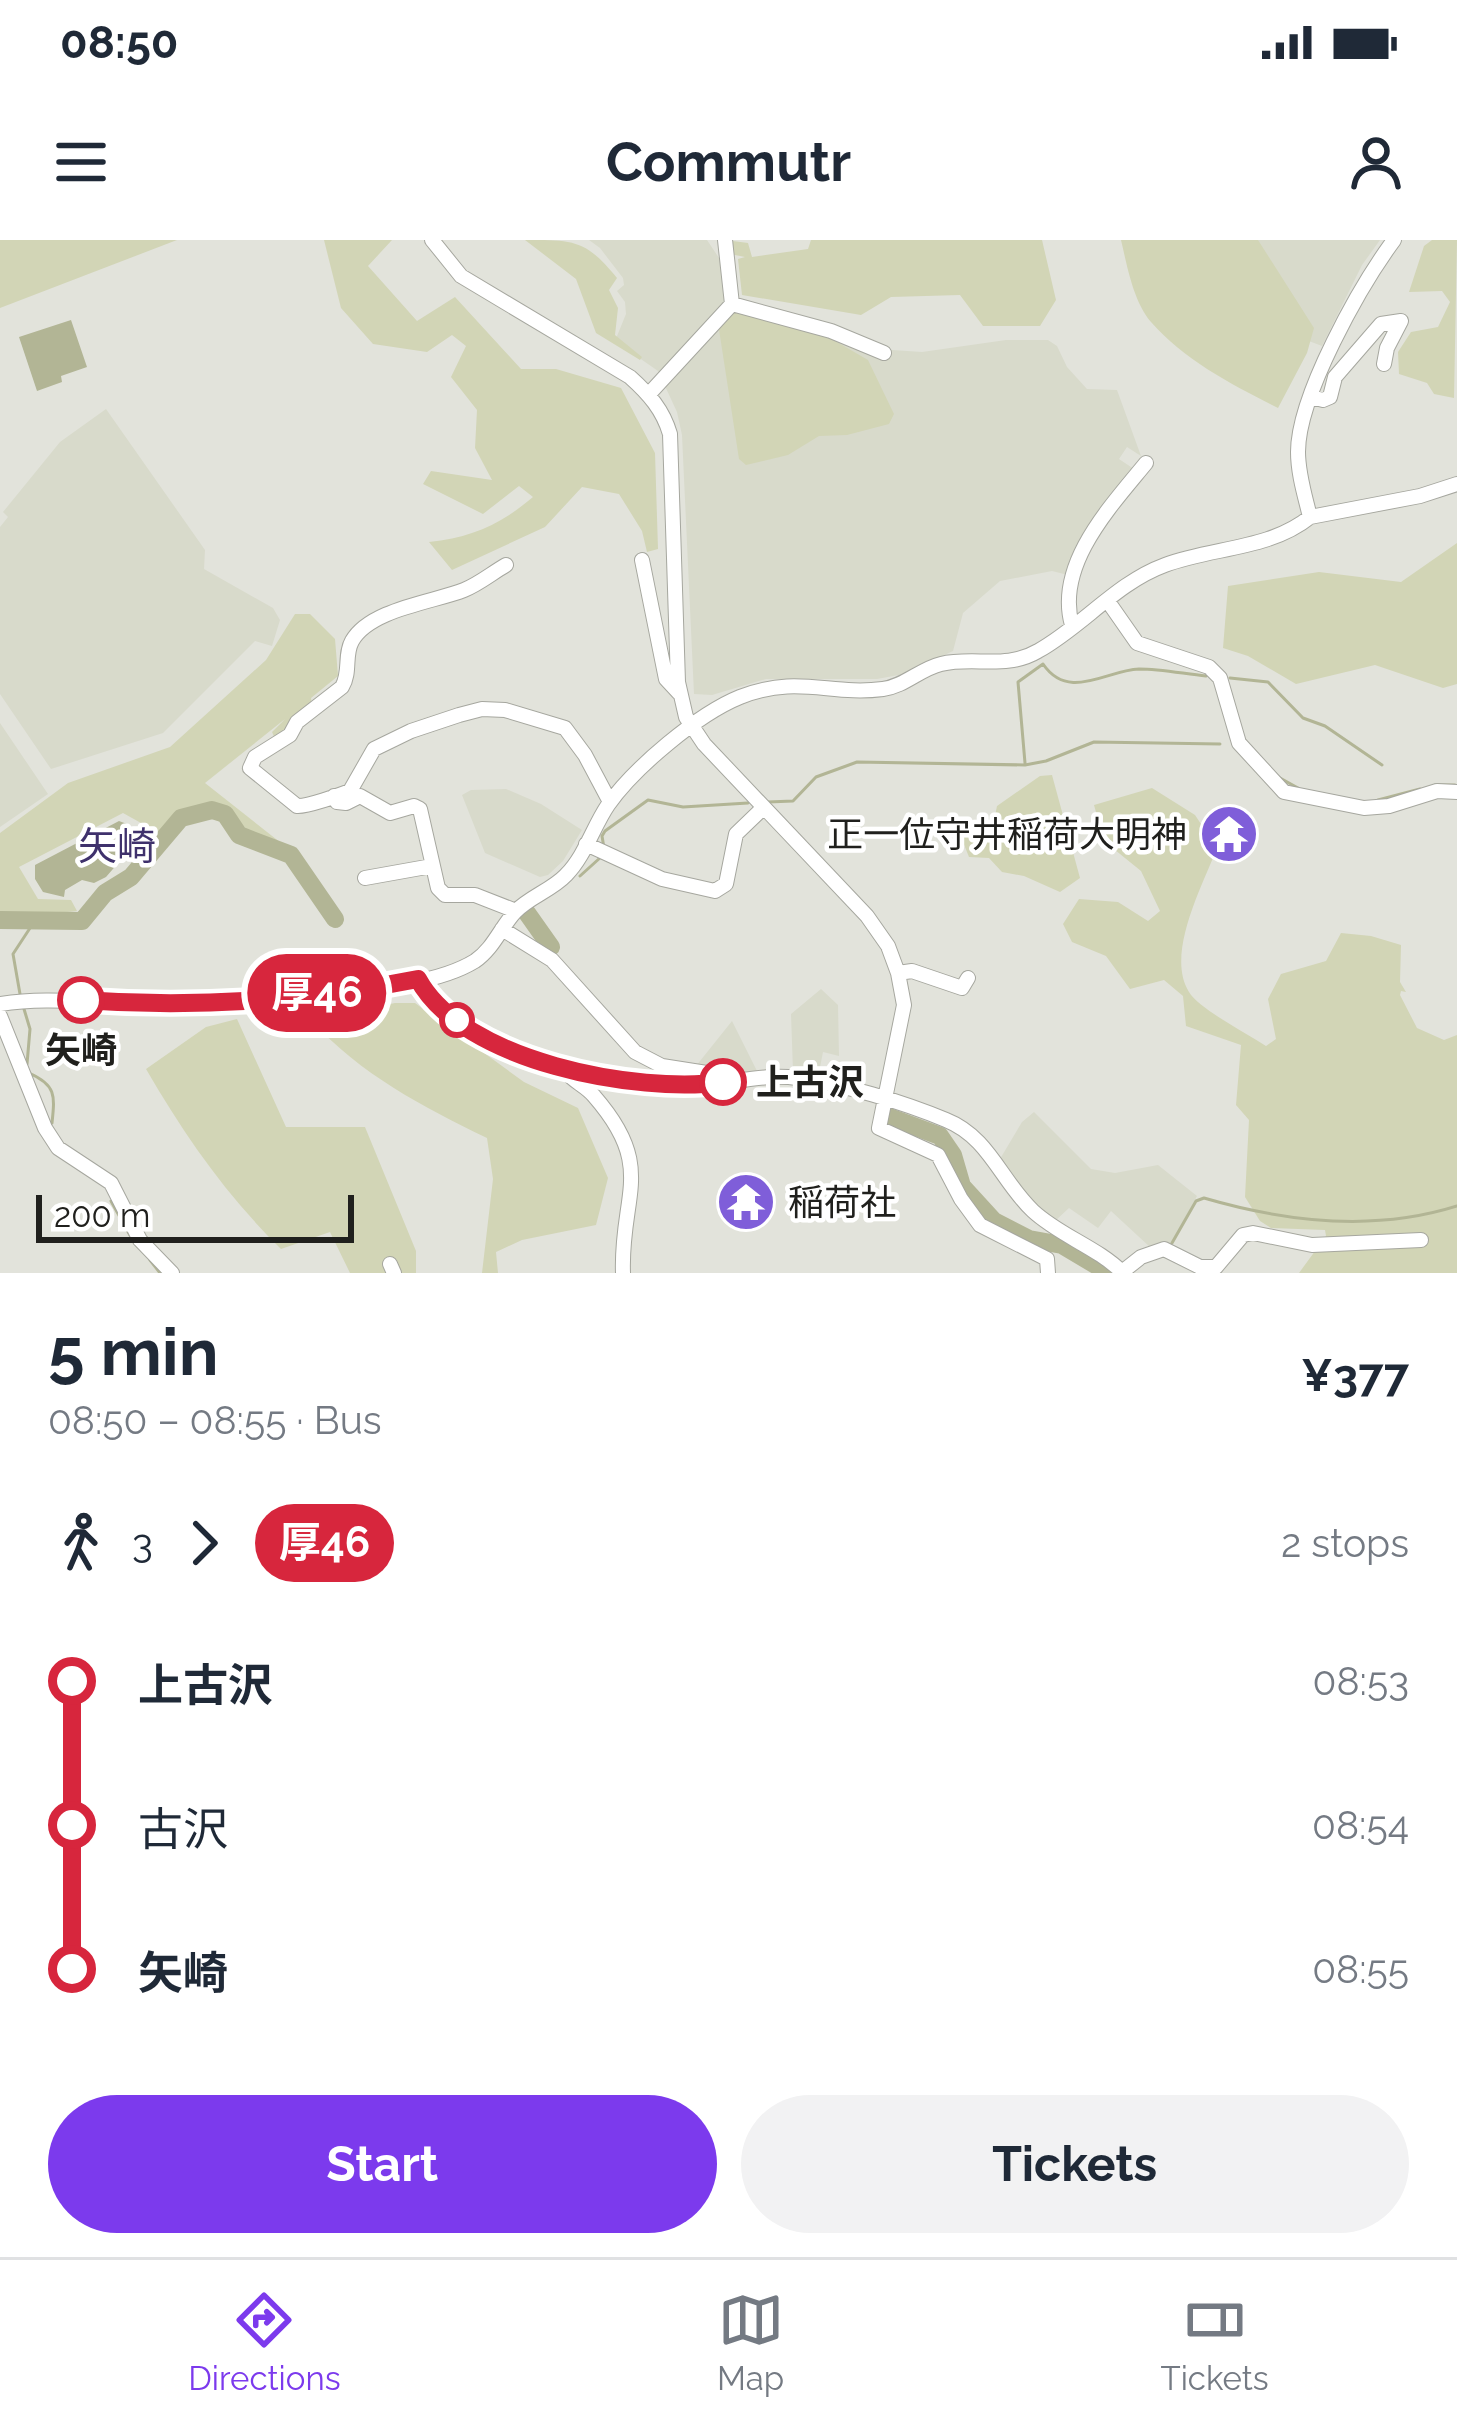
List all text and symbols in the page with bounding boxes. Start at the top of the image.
text: 08:50 [60,16,179,69]
icon: menu [48,129,114,195]
icon: person [1343,129,1409,195]
text: Commutr [606,130,851,194]
temple icon: 正一位守井稲荷大明神 [1198,803,1260,865]
place label: 正一位守井稲荷大明神 [827,813,1187,855]
district label: 矢崎 [78,823,156,869]
line badge: 厚46 [248,954,386,1032]
text: 厚46 [271,968,363,1017]
marker: 矢崎 [59,978,103,1022]
unlabelled marker [441,1004,473,1036]
place label: 矢崎 [45,1029,117,1071]
marker: 上古沢 [701,1060,745,1104]
place label: 上古沢 [756,1061,864,1103]
temple icon: 稲荷社 [715,1171,777,1233]
place label: 稲荷社 [788,1181,896,1223]
scale bar [36,1189,354,1242]
text: 200 m [54,1196,150,1235]
text: 5 min [48,1313,219,1390]
text: ¥377 [1301,1349,1409,1402]
text: 08:50 – 08:55 · Bus [48,1397,382,1443]
icon: walk [48,1510,114,1576]
icon: forward [171,1510,237,1576]
text: 厚46 [279,1518,370,1567]
text: 3 [132,1520,153,1566]
text: 2 stops [1281,1520,1409,1566]
text: 08:53 [1313,1658,1409,1704]
text: 上古沢 [138,1659,273,1712]
text: 08:54 [1312,1802,1409,1848]
text: 古沢 [138,1803,228,1856]
text: 08:55 [1312,1946,1409,1992]
text: 矢崎 [138,1947,228,2000]
button: Start [48,2095,717,2233]
button: Tickets [741,2095,1409,2233]
tab: Directions [188,2287,341,2398]
tab: Map [717,2287,784,2398]
tab: Tickets [1161,2287,1269,2398]

